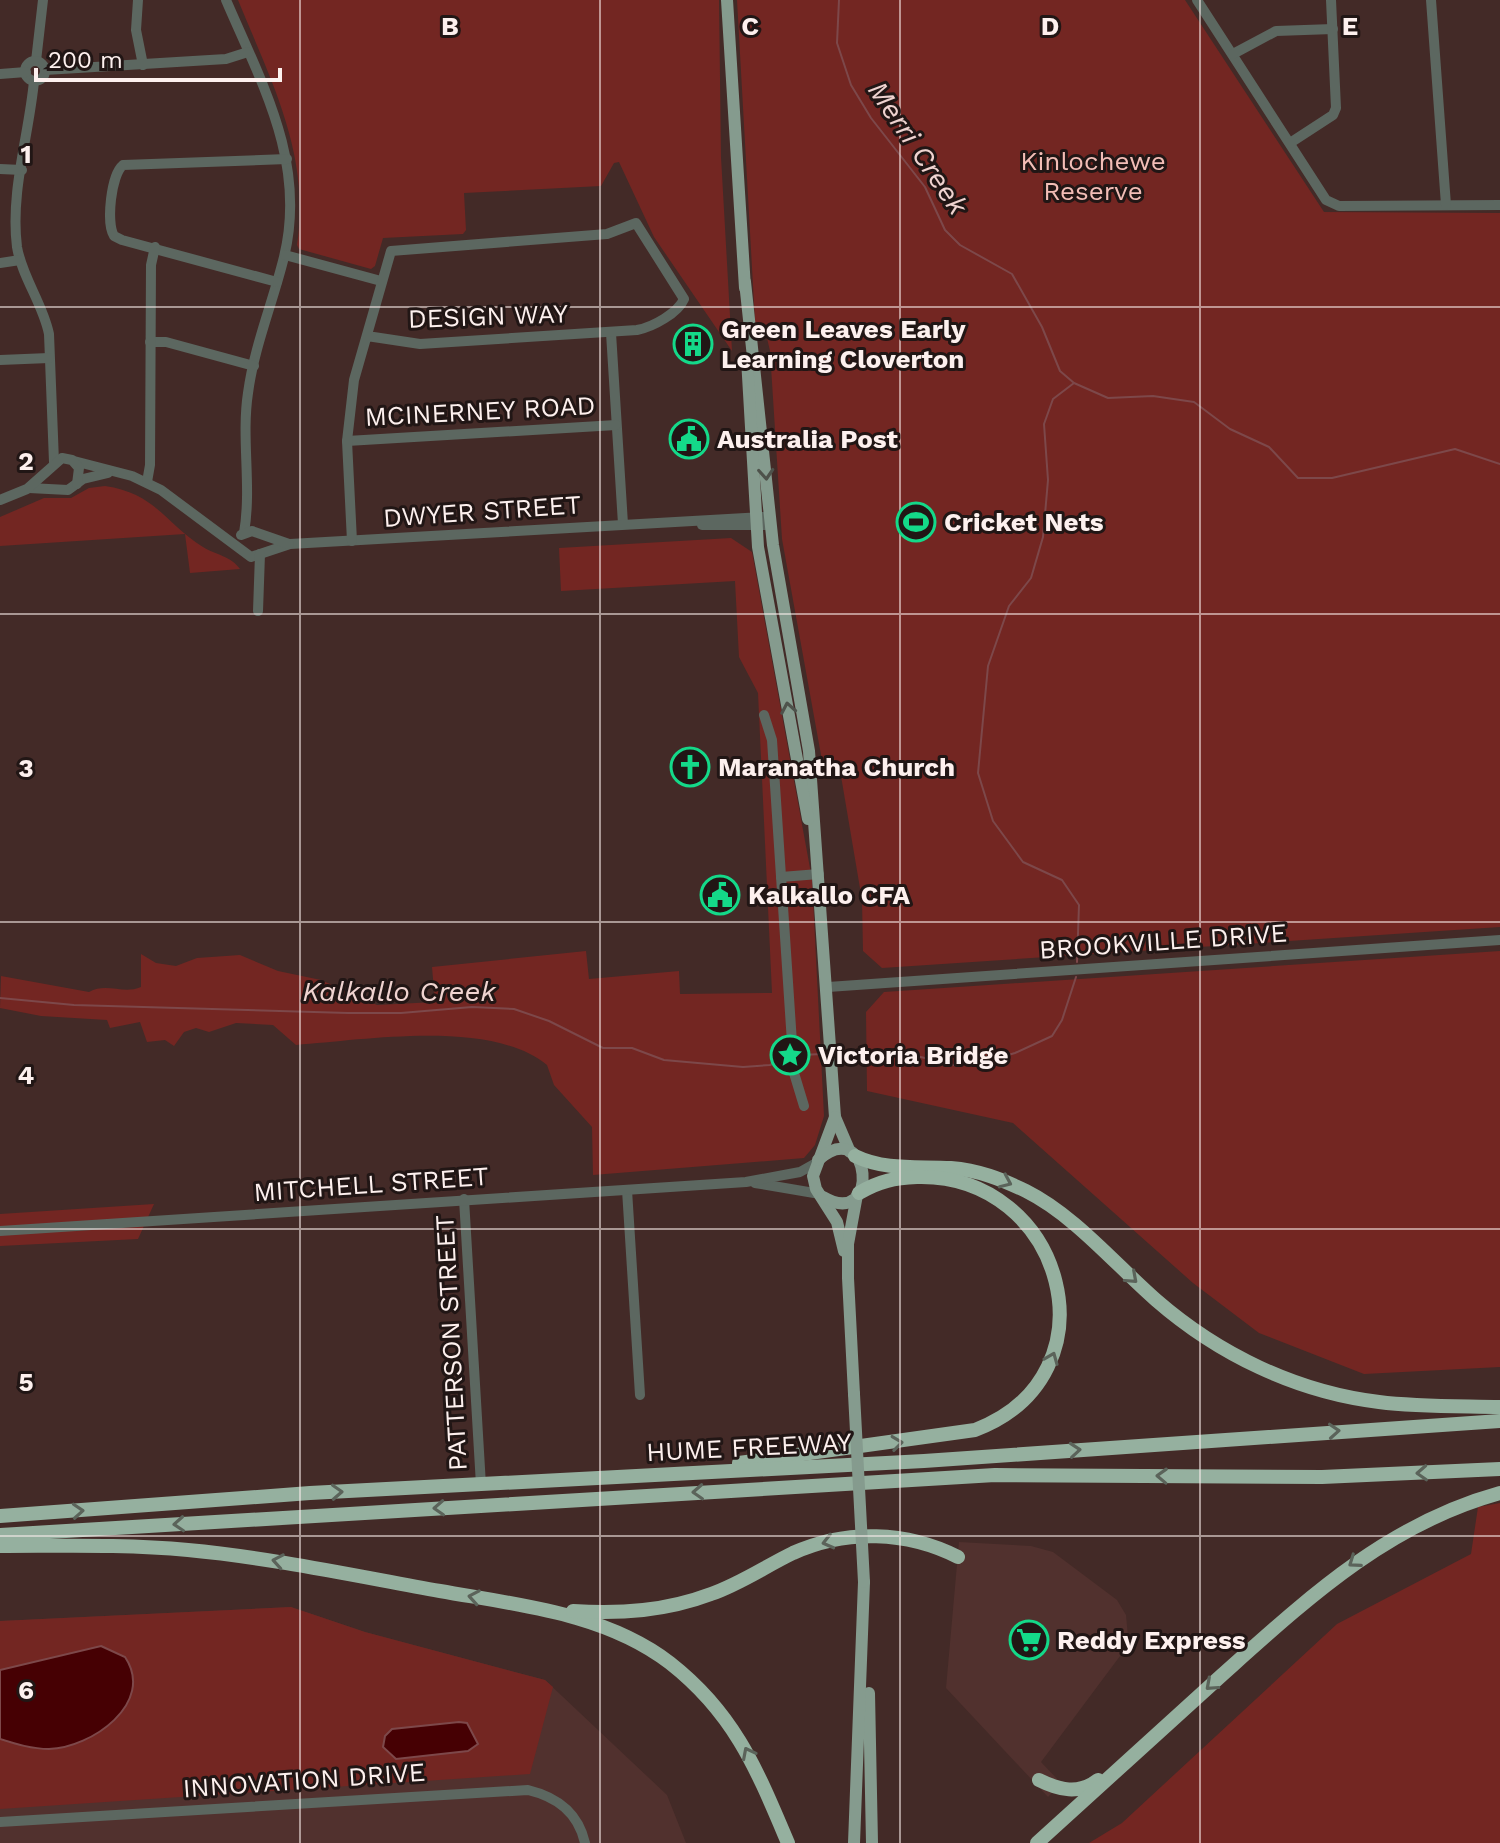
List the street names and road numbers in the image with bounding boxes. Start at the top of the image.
street label: DESIGN WAY [407,298,569,334]
street label: MCINERNEY ROAD [364,390,596,432]
street label: DWYER STREET [382,489,582,533]
street label: BROOKVILLE DRIVE [1038,917,1288,965]
street label: MITCHELL STREET [252,1161,490,1207]
street label: PATTERSON STREET [429,1214,473,1472]
street label: HUME FREEWAY [645,1427,853,1467]
street label: INNOVATION DRIVE [182,1757,426,1803]

